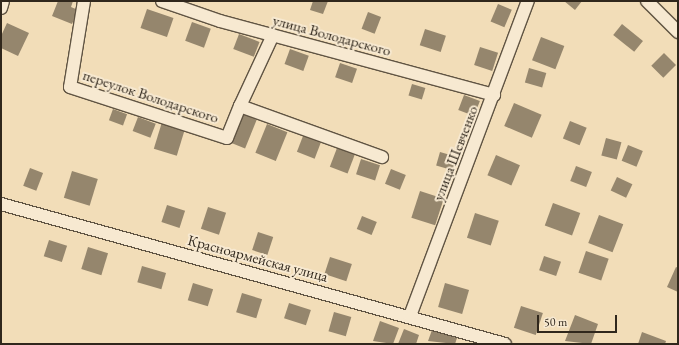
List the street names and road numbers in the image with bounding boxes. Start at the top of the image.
street label: улица Володарского [271,11,393,59]
street label: переулок Володарского [81,66,221,126]
street label: улица Шевченко [429,103,481,203]
street label: Красноармейская улица [186,231,330,285]

